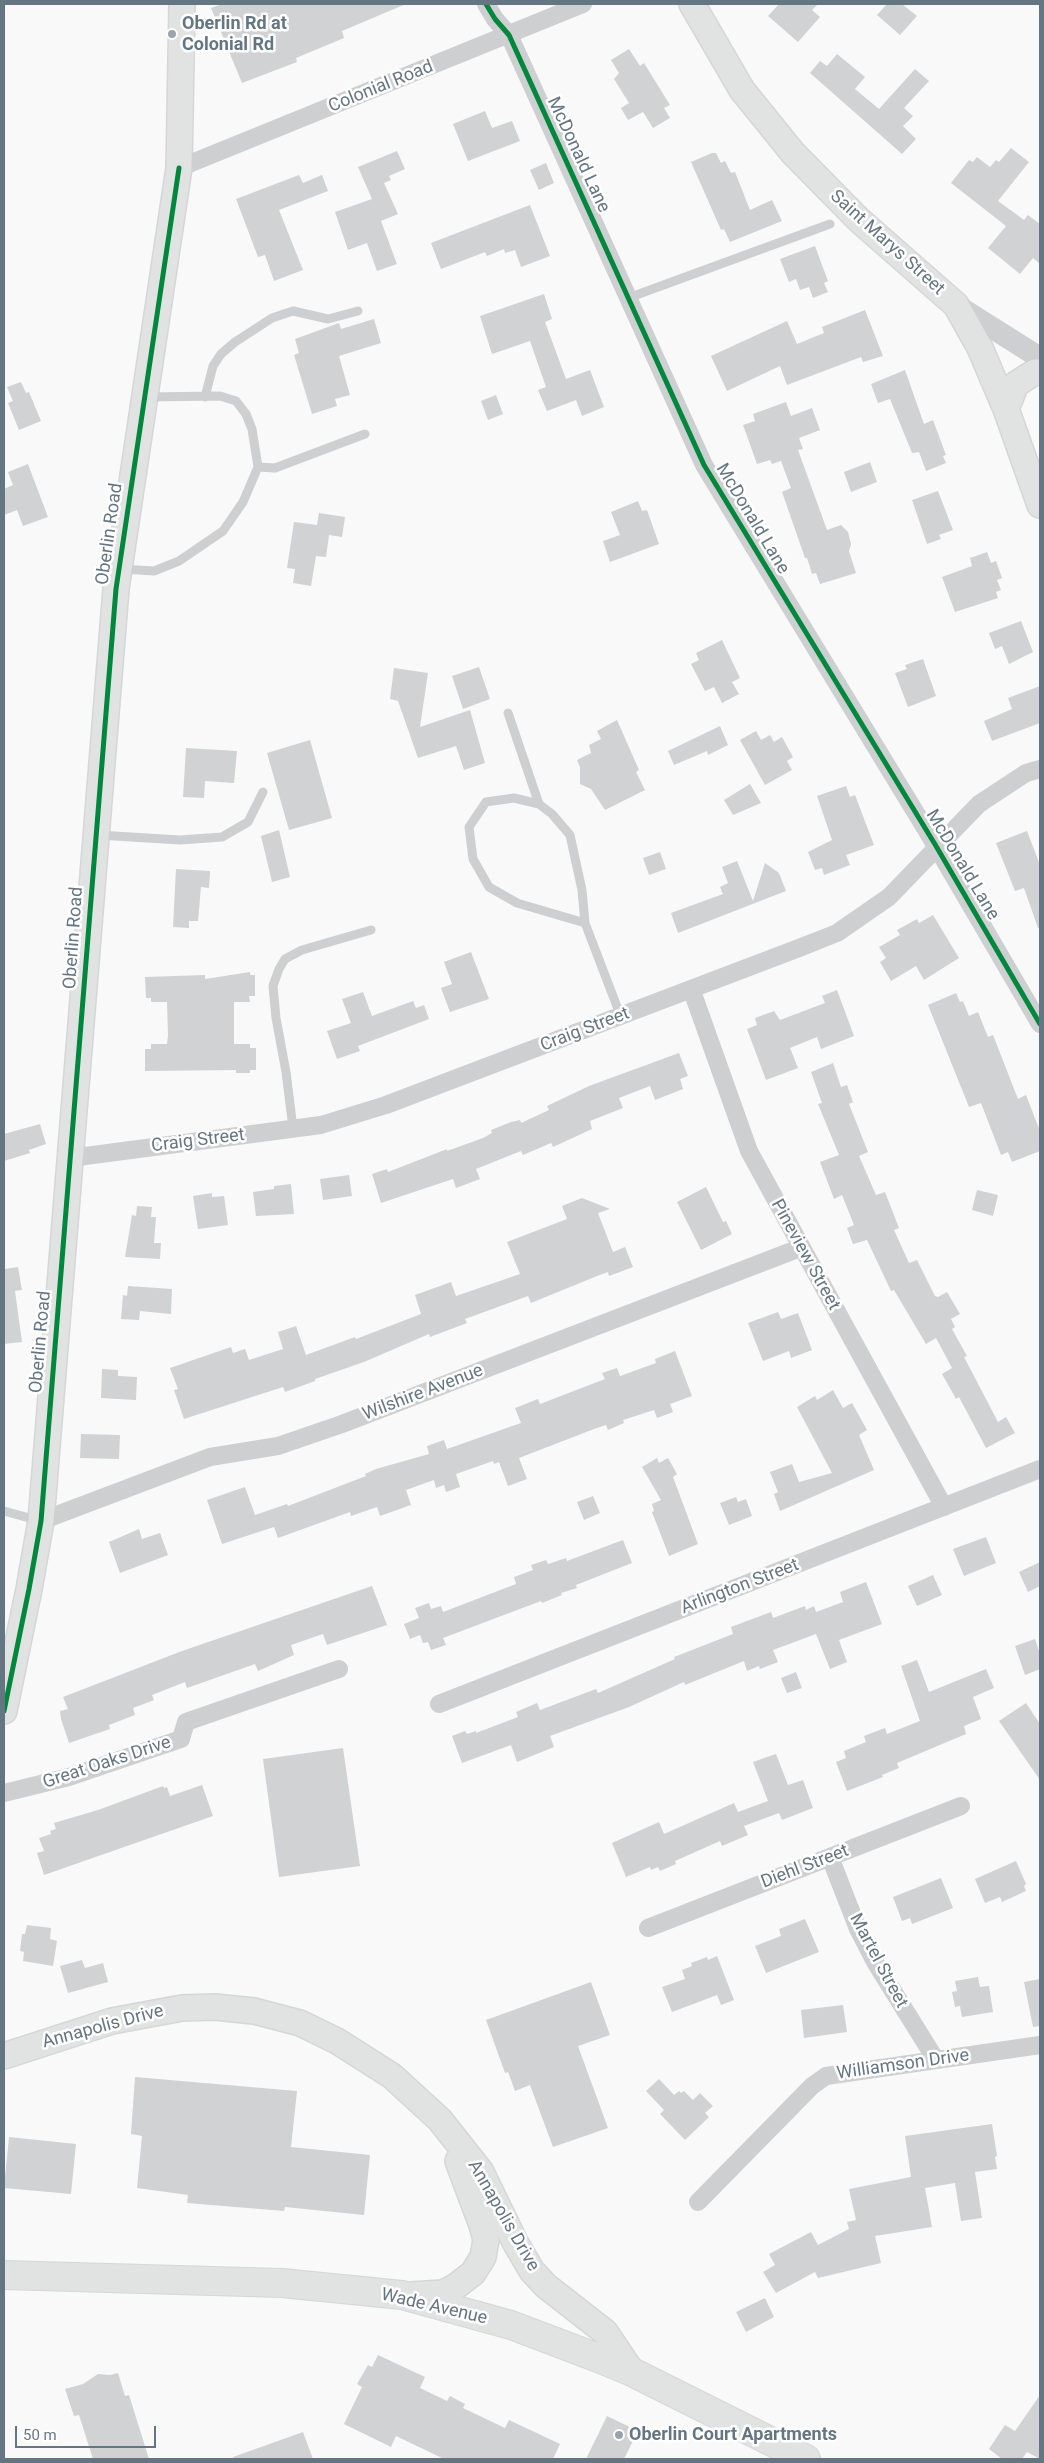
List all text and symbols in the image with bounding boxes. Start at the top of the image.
place label: Oberlin Rd at Colonial Rd [182,13,287,56]
marker: Oberlin Rd at Colonial Rd [166,28,178,40]
street label: Colonial Road [326,56,436,118]
street label: McDonald Lane [542,94,614,216]
street label: Saint Marys Street [825,186,949,300]
street label: McDonald Lane [711,460,793,578]
street label: Oberlin Road [92,482,128,586]
street label: McDonald Lane [921,806,1003,924]
street label: Oberlin Road [60,886,88,990]
street label: Craig Street [537,1003,633,1057]
street label: Craig Street [150,1125,246,1157]
street label: Pineview Street [766,1196,844,1314]
street label: Oberlin Road [26,1290,56,1394]
street label: Wilshire Avenue [360,1360,486,1426]
street label: Arlington Street [678,1555,802,1619]
street label: Great Oaks Drive [40,1732,174,1794]
street label: Diehl Street [758,1840,852,1894]
street label: Martel Street [844,1910,912,2012]
street label: Annapolis Drive [40,2000,166,2054]
street label: Williamson Drive [835,2045,971,2085]
street label: Annapolis Drive [462,2157,544,2275]
street label: Wade Avenue [379,2284,489,2330]
scale bar [18,2416,159,2448]
place label: Oberlin Court Apartments [629,2424,837,2446]
text: 50 m [23,2426,57,2444]
marker: Oberlin Court Apartments [613,2429,625,2441]

